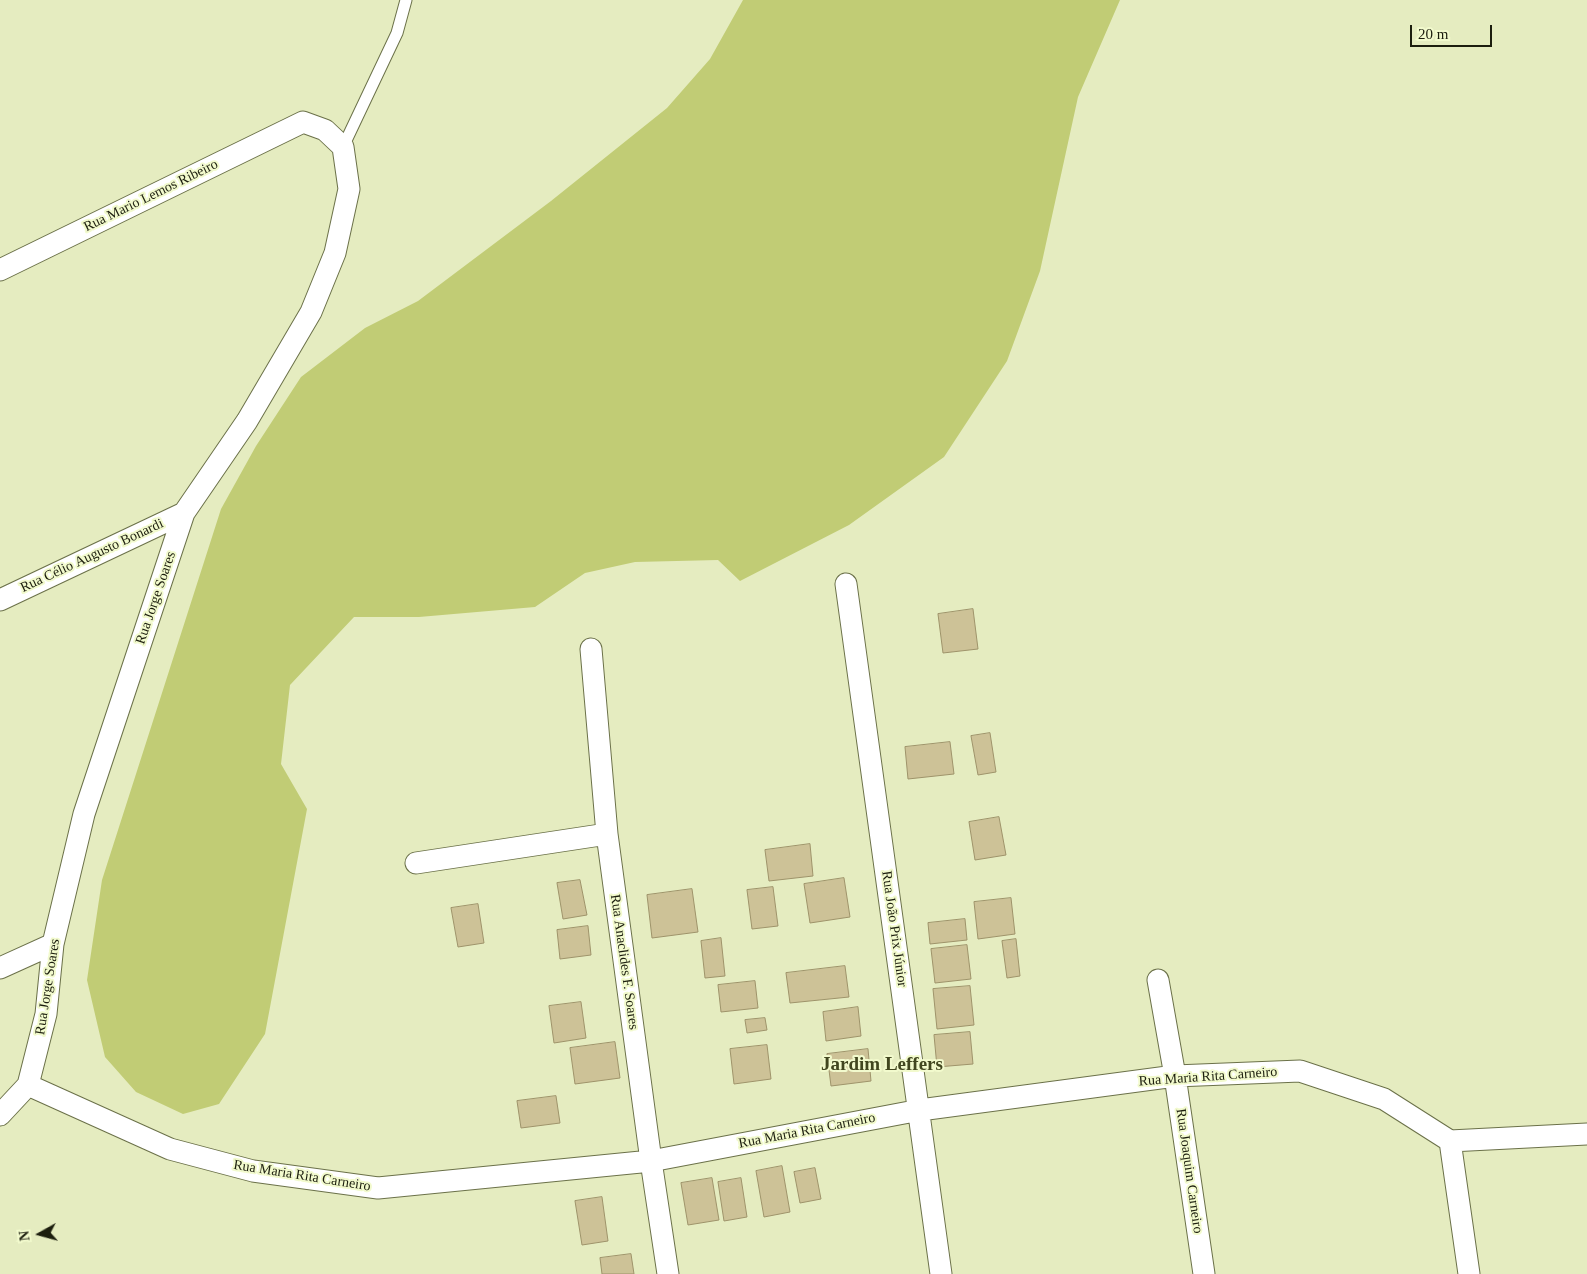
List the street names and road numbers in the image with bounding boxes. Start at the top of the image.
street label: Rua Mario Lemos Ribeiro [81,156,221,236]
street label: Rua Célio Augusto Bonardi [18,515,166,597]
street label: Rua Jorge Soares [132,549,180,647]
street label: Rua João Prix Júnior [878,870,910,988]
street label: Rua Anaclides F. Soares [606,893,642,1031]
street label: Rua Jorge Soares [32,938,64,1036]
street label: Rua Maria Rita Carneiro [1138,1064,1278,1090]
street label: Rua Joaquim Carneiro [1172,1107,1206,1235]
street label: Rua Maria Rita Carneiro [737,1110,877,1152]
street label: Rua Maria Rita Carneiro [232,1157,372,1195]

